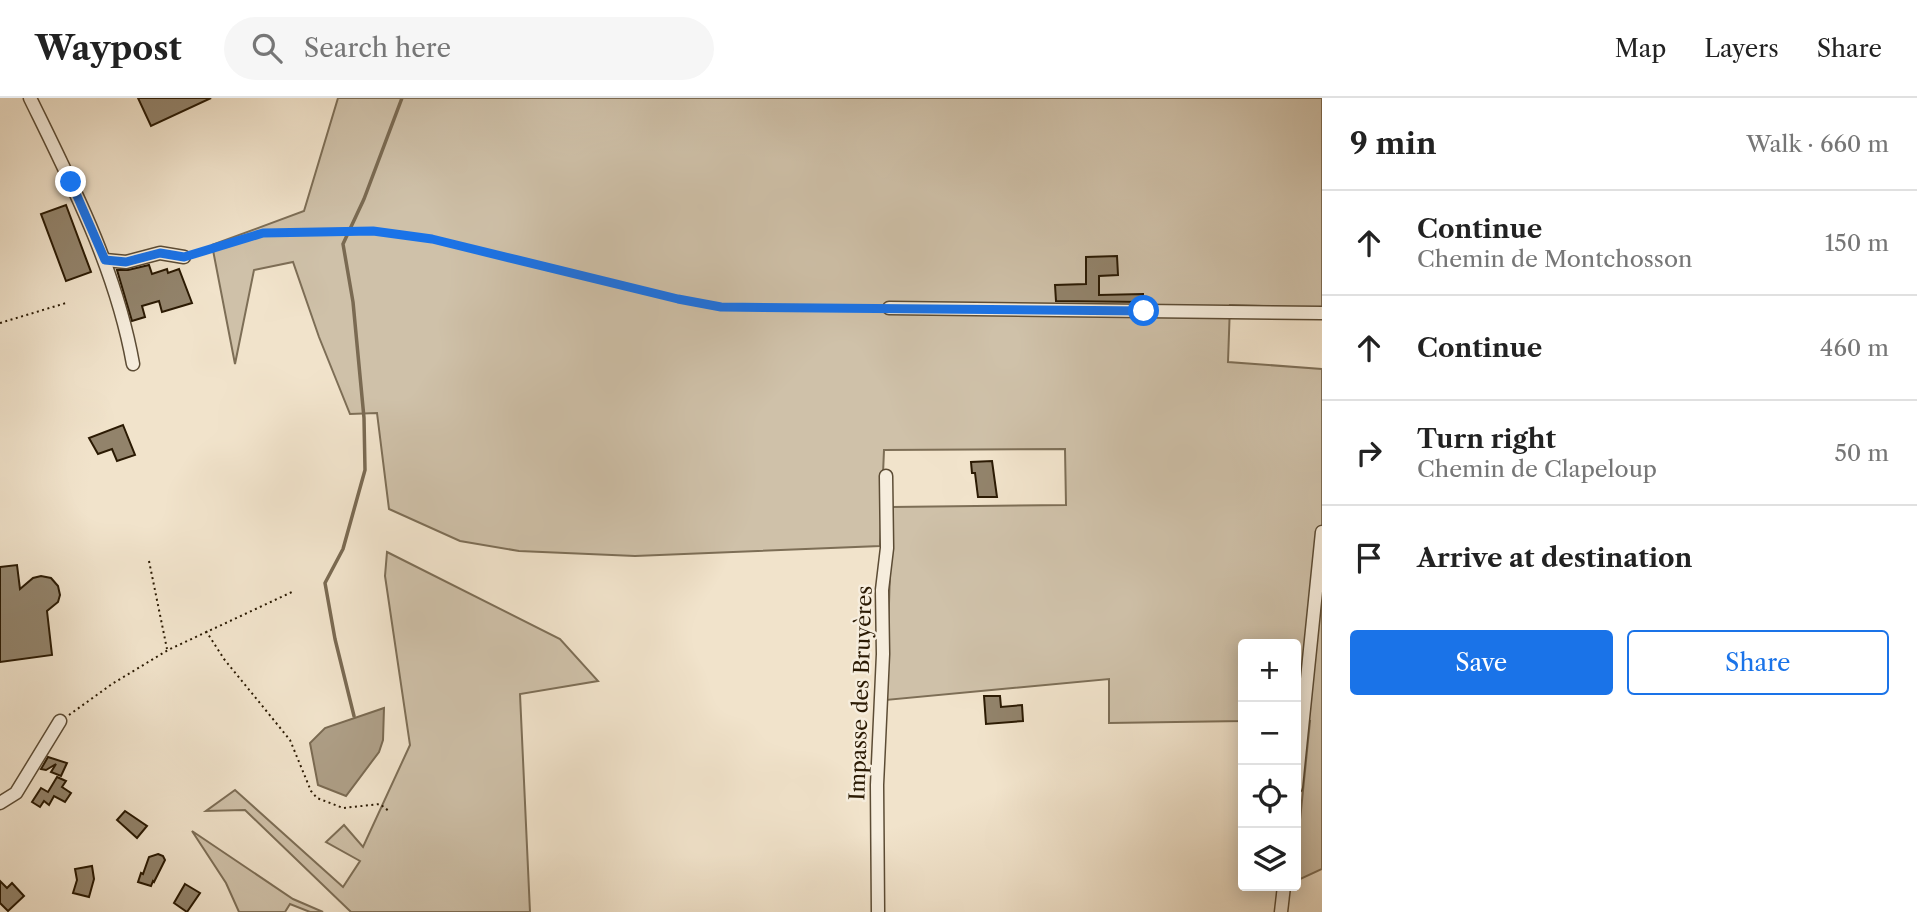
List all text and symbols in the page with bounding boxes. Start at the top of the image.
search box [224,17,714,80]
text: Waypost [35,28,182,69]
icon: search [248,29,286,67]
text: Search here [304,32,451,64]
text: Map [1615,34,1666,63]
text: Layers [1704,34,1779,63]
text: Share [1817,34,1882,63]
text: 9 min [1350,125,1437,162]
text: Walk · 660 m [1746,130,1889,158]
route end [55,166,86,197]
text: Continue [1417,213,1542,245]
icon: ahead [1350,224,1388,262]
text: 150 m [1825,229,1889,257]
text: Chemin de Montchosson [1417,245,1692,273]
route start [1128,295,1159,326]
icon: ahead [1350,329,1388,367]
text: Continue [1417,332,1542,364]
text: 460 m [1820,334,1889,362]
text: Turn right [1417,423,1556,455]
icon: right [1350,434,1388,472]
text: 50 m [1834,439,1889,467]
text: Chemin de Clapeloup [1417,455,1657,483]
icon: arrive [1350,539,1388,577]
text: Arrive at destination [1417,542,1692,574]
street label: Impasse des Bruyères [844,585,877,801]
button: Save [1350,630,1613,695]
button: Share [1627,630,1889,695]
map controls [1238,639,1301,891]
button: + [1238,639,1301,702]
button: − [1238,702,1301,765]
button: locate [1238,765,1301,828]
button: layers [1238,828,1301,891]

